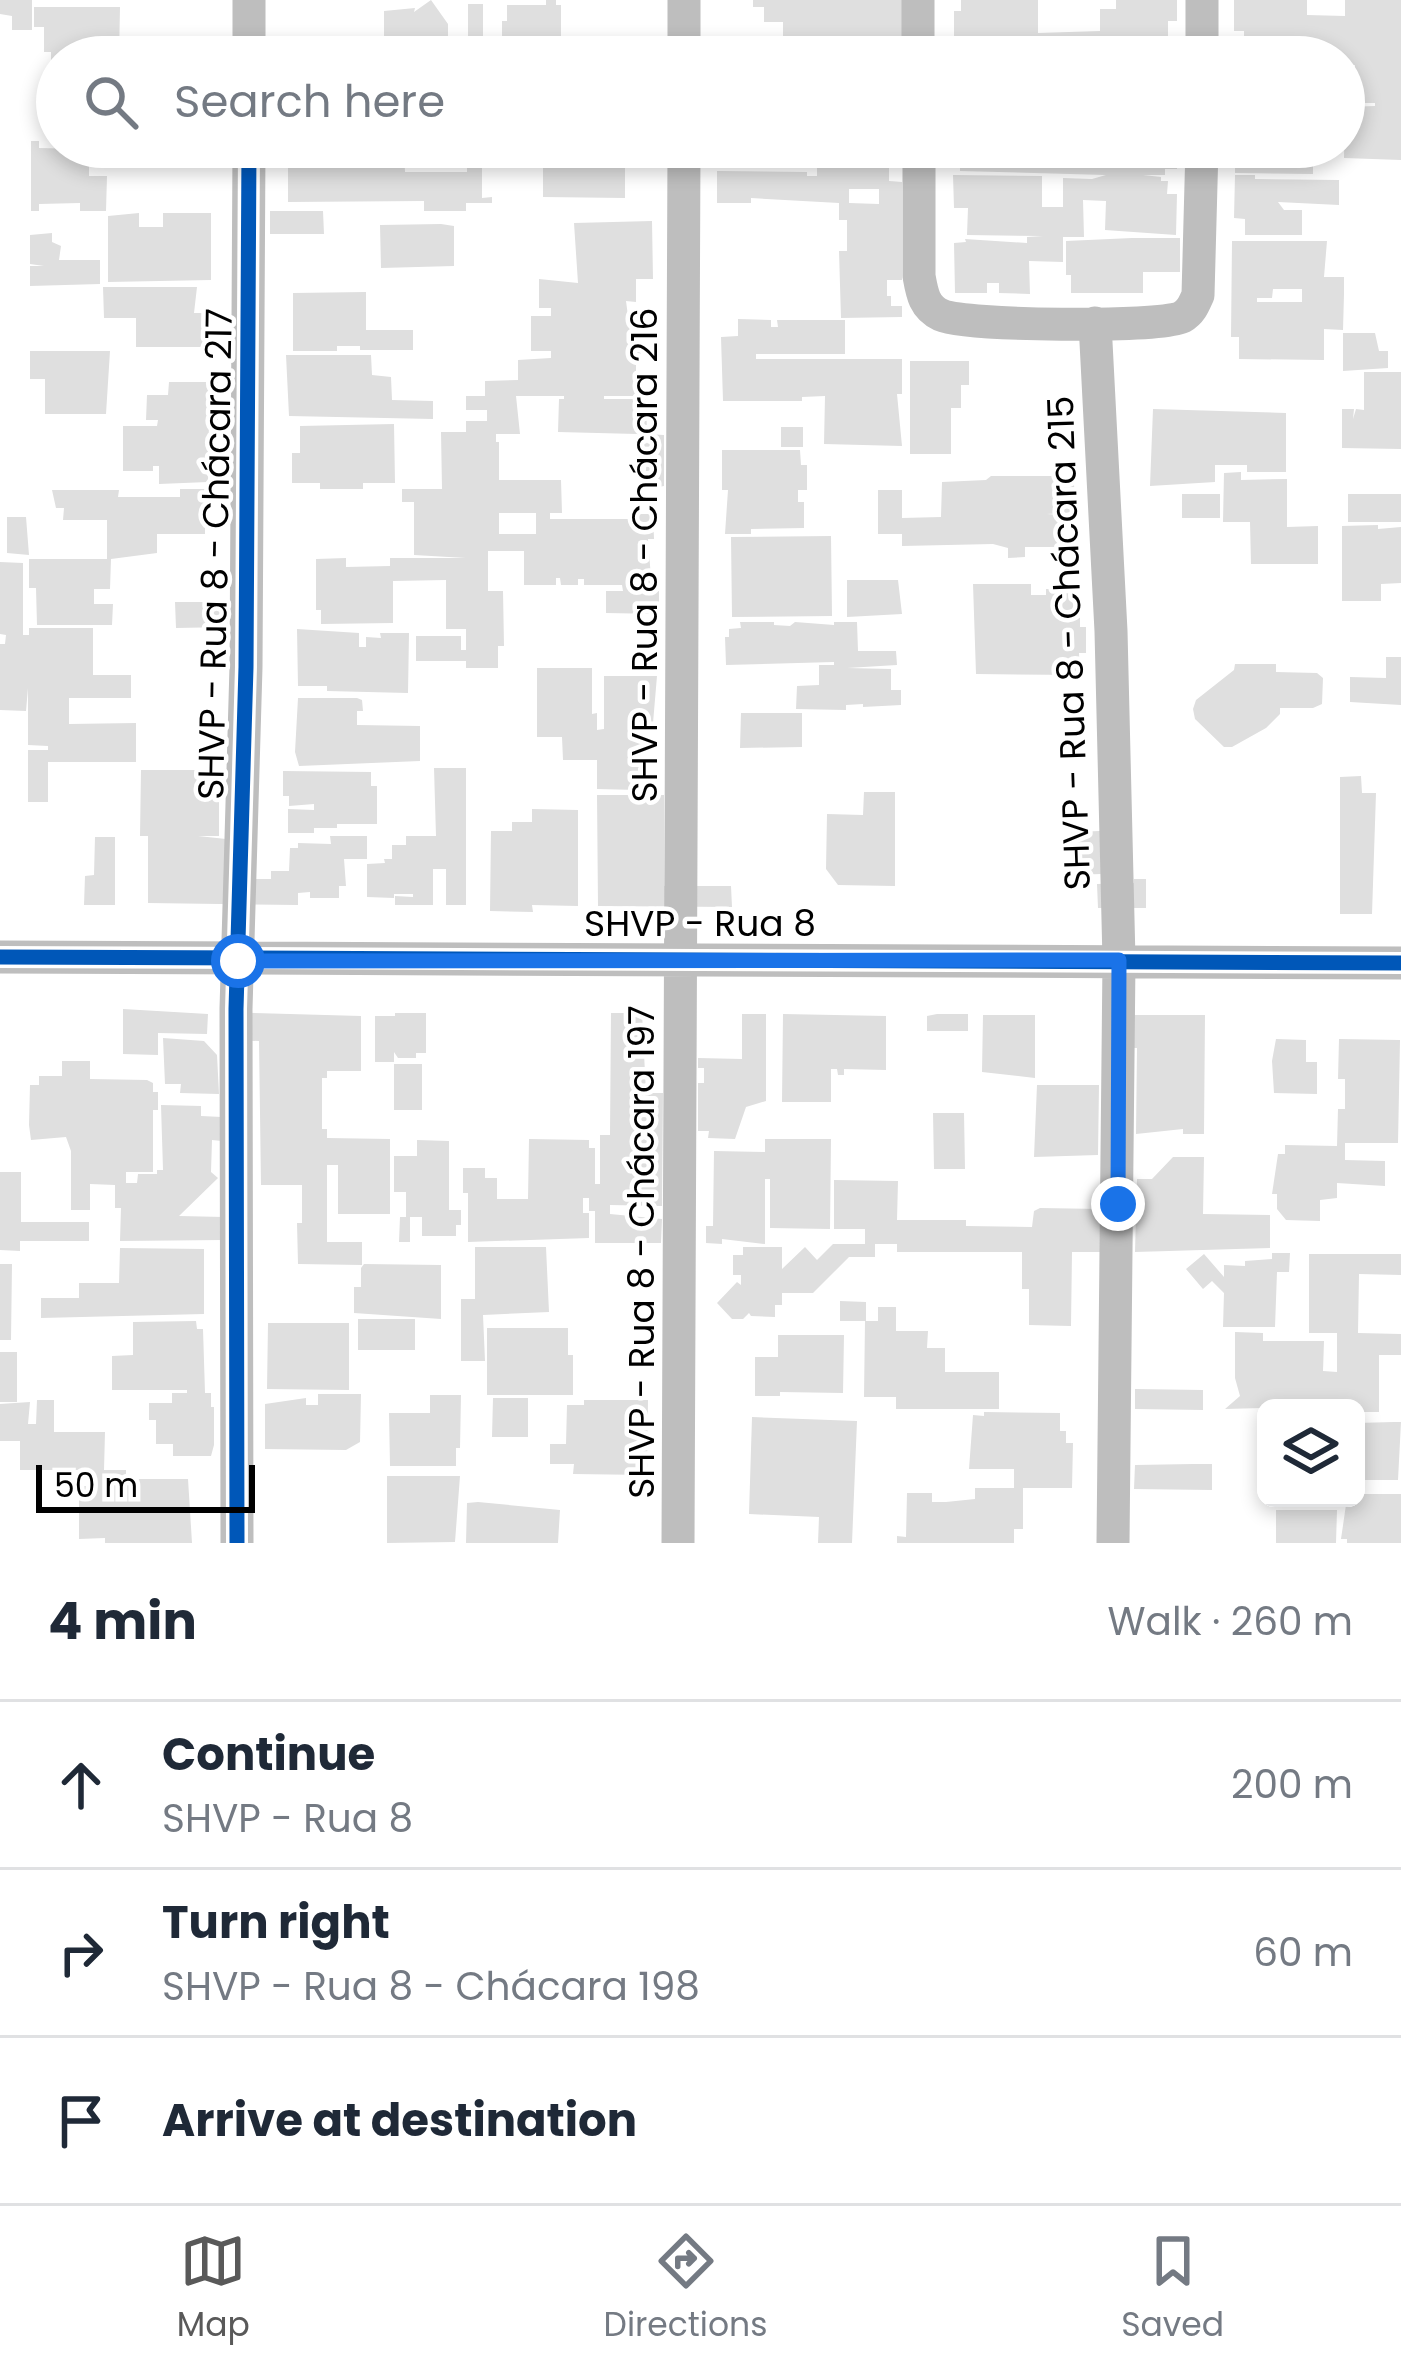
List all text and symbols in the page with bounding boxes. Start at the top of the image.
search box [36,36,1365,168]
icon: search [78,69,144,135]
text: Search here [174,70,445,133]
street label: SHVP - Rua 8 - Chácara 217 [185,308,245,800]
street label: SHVP - Rua 8 - Chácara 216 [619,308,670,802]
street label: SHVP - Rua 8 - Chácara 215 [1035,395,1103,891]
street label: SHVP - Rua 8 [584,898,816,949]
route start [211,934,265,988]
street label: SHVP - Rua 8 - Chácara 197 [616,1005,667,1499]
route end [1091,1177,1145,1231]
map controls [1257,1399,1365,1507]
button: layers [1257,1399,1365,1507]
scale bar [36,1459,255,1512]
text: 50 m [54,1462,138,1509]
text: 4 min [48,1585,197,1657]
text: Walk · 260 m [1108,1594,1353,1649]
text: Continue [162,1723,375,1786]
icon: ahead [48,1752,114,1818]
text: 200 m [1231,1757,1353,1812]
text: SHVP - Rua 8 [162,1791,413,1846]
text: Turn right [162,1891,390,1954]
icon: right [48,1920,114,1986]
text: 60 m [1253,1925,1353,1980]
text: SHVP - Rua 8 - Chácara 198 [162,1959,700,2014]
icon: arrive [48,2088,114,2154]
text: Arrive at destination [162,2089,637,2152]
tab: Map [177,2228,250,2350]
tab: Directions [604,2228,767,2350]
tab: Saved [1121,2228,1224,2350]

